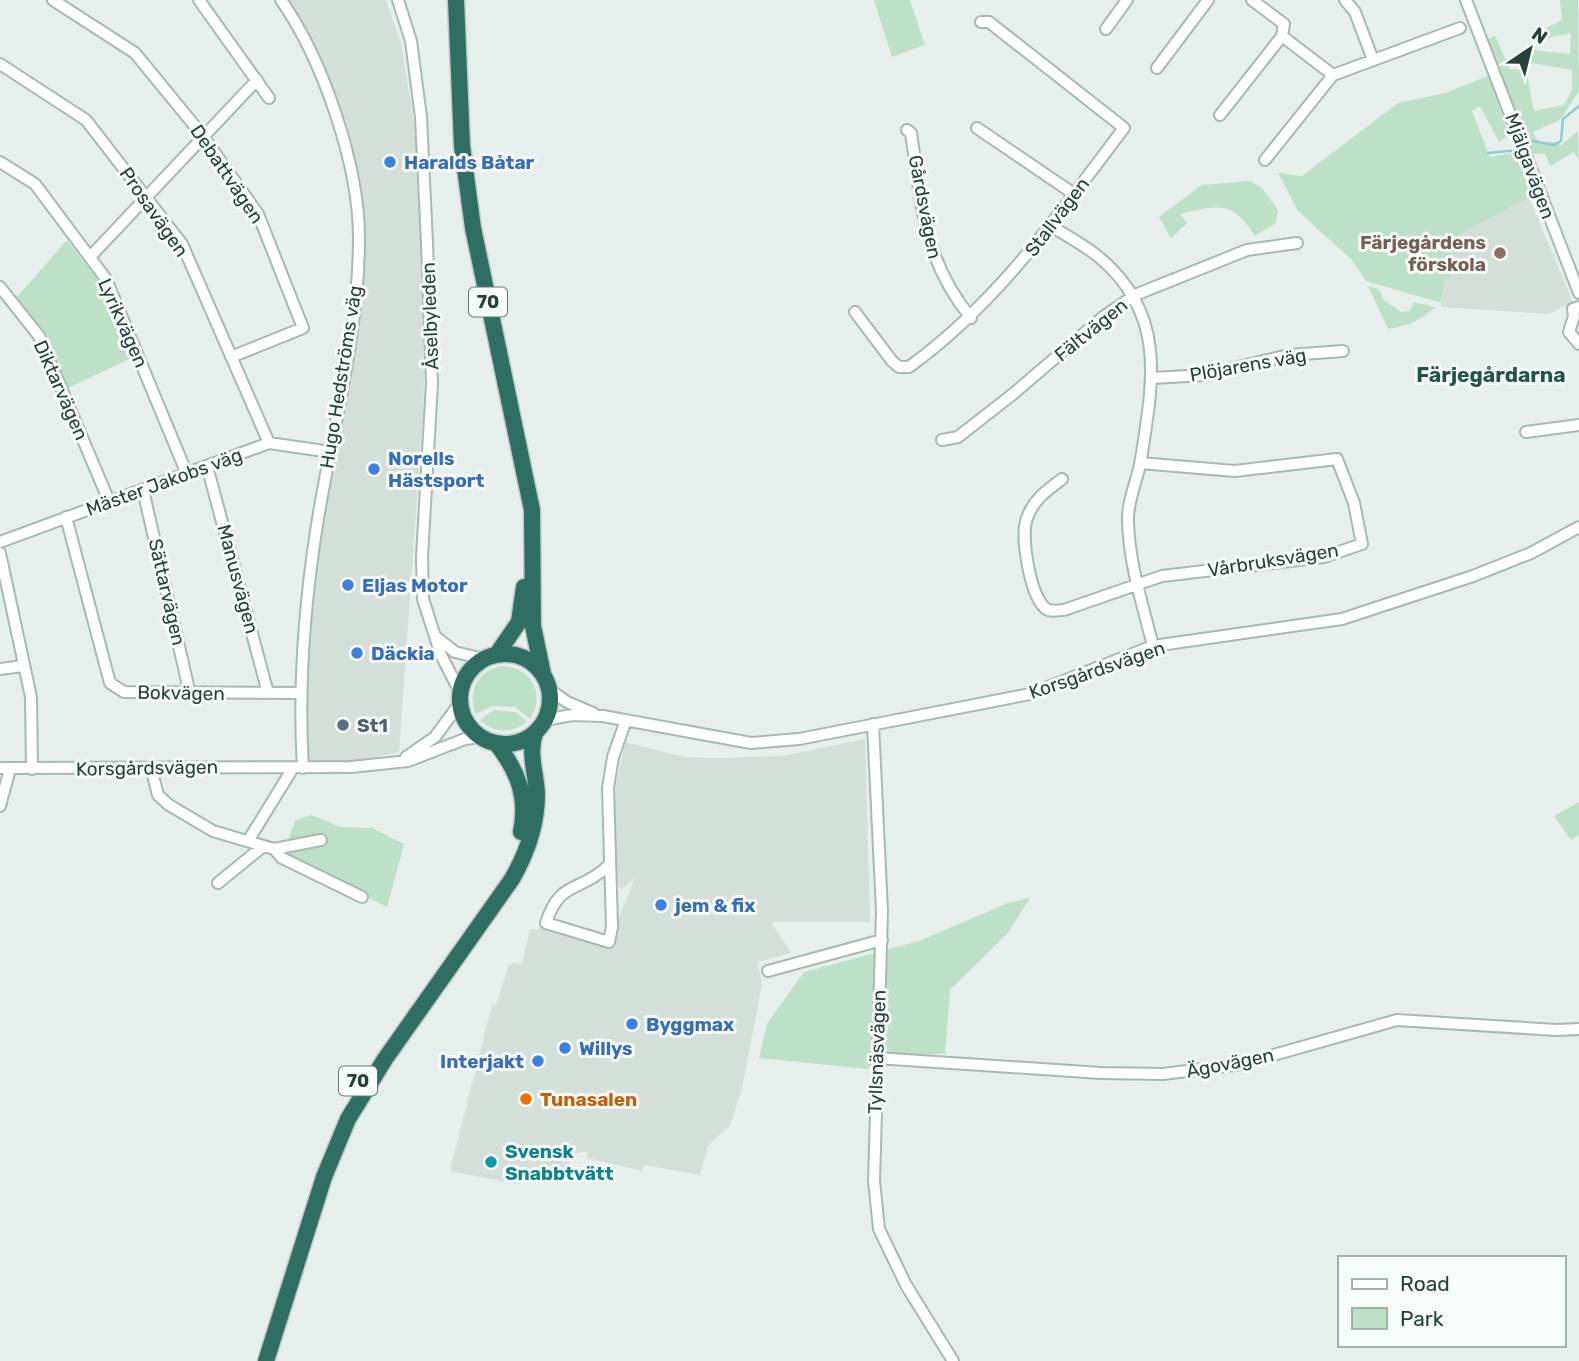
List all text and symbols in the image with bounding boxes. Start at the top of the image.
north arrow [1495,14,1565,84]
text: N [1527,22,1552,49]
street label: Mjälgavägen [1500,110,1560,222]
street label: Debattvägen [185,120,269,228]
place label: Haralds Båtar [404,151,535,174]
street label: Gårdsvägen [904,153,946,261]
marker: Haralds Båtar [382,154,398,170]
street label: Prosavägen [115,163,193,261]
street label: Stallvägen [1020,173,1094,261]
place label: Färjegårdens förskola [1360,231,1486,276]
marker: Färjegårdens förskola [1492,245,1508,261]
street label: Åselbyleden [417,262,443,370]
street label: Lyrikvägen [93,275,153,371]
street label: Hugo Hedströms väg [315,284,367,470]
road number: 70 [469,288,507,316]
street label: Fältvägen [1050,294,1132,366]
street label: Diktarvägen [29,337,93,443]
street label: Plöjarens väg [1188,343,1308,387]
district label: Färjegårdarna [1416,362,1566,387]
street label: Mäster Jakobs väg [83,443,245,521]
place label: Norells Hästsport [388,447,484,492]
marker: Norells Hästsport [366,461,382,477]
street label: Manusvägen [212,522,264,636]
street label: Sättarvägen [144,536,190,648]
street label: Vårbruksvägen [1206,538,1340,582]
place label: Eljas Motor [362,574,468,597]
marker: Eljas Motor [340,577,356,593]
street label: Korsgårdsvägen [1026,636,1168,704]
place label: Däckia [371,642,435,665]
marker: Däckia [349,645,365,661]
street label: Bokvägen [137,681,225,705]
place label: St1 [357,714,388,737]
marker: St1 [335,717,351,733]
street label: Korsgårdsvägen [76,755,218,781]
place label: jem & fix [674,894,755,917]
marker: jem & fix [653,897,669,913]
street label: Tyllsnäsvägen [863,989,891,1115]
place label: Byggmax [646,1013,734,1036]
marker: Byggmax [624,1016,640,1032]
place label: Willys [579,1037,633,1060]
marker: Willys [557,1040,573,1056]
street label: Ägovägen [1184,1043,1276,1083]
place label: Interjakt [440,1050,524,1073]
marker: Interjakt [530,1053,546,1069]
road number: 70 [339,1066,377,1096]
place label: Tunasalen [540,1088,637,1111]
marker: Tunasalen [518,1091,534,1107]
place label: Svensk Snabbtvätt [505,1140,614,1185]
marker: Svensk Snabbtvätt [483,1154,499,1170]
legend [1338,1256,1565,1347]
text: Road [1400,1271,1450,1296]
text: Park [1400,1306,1444,1331]

